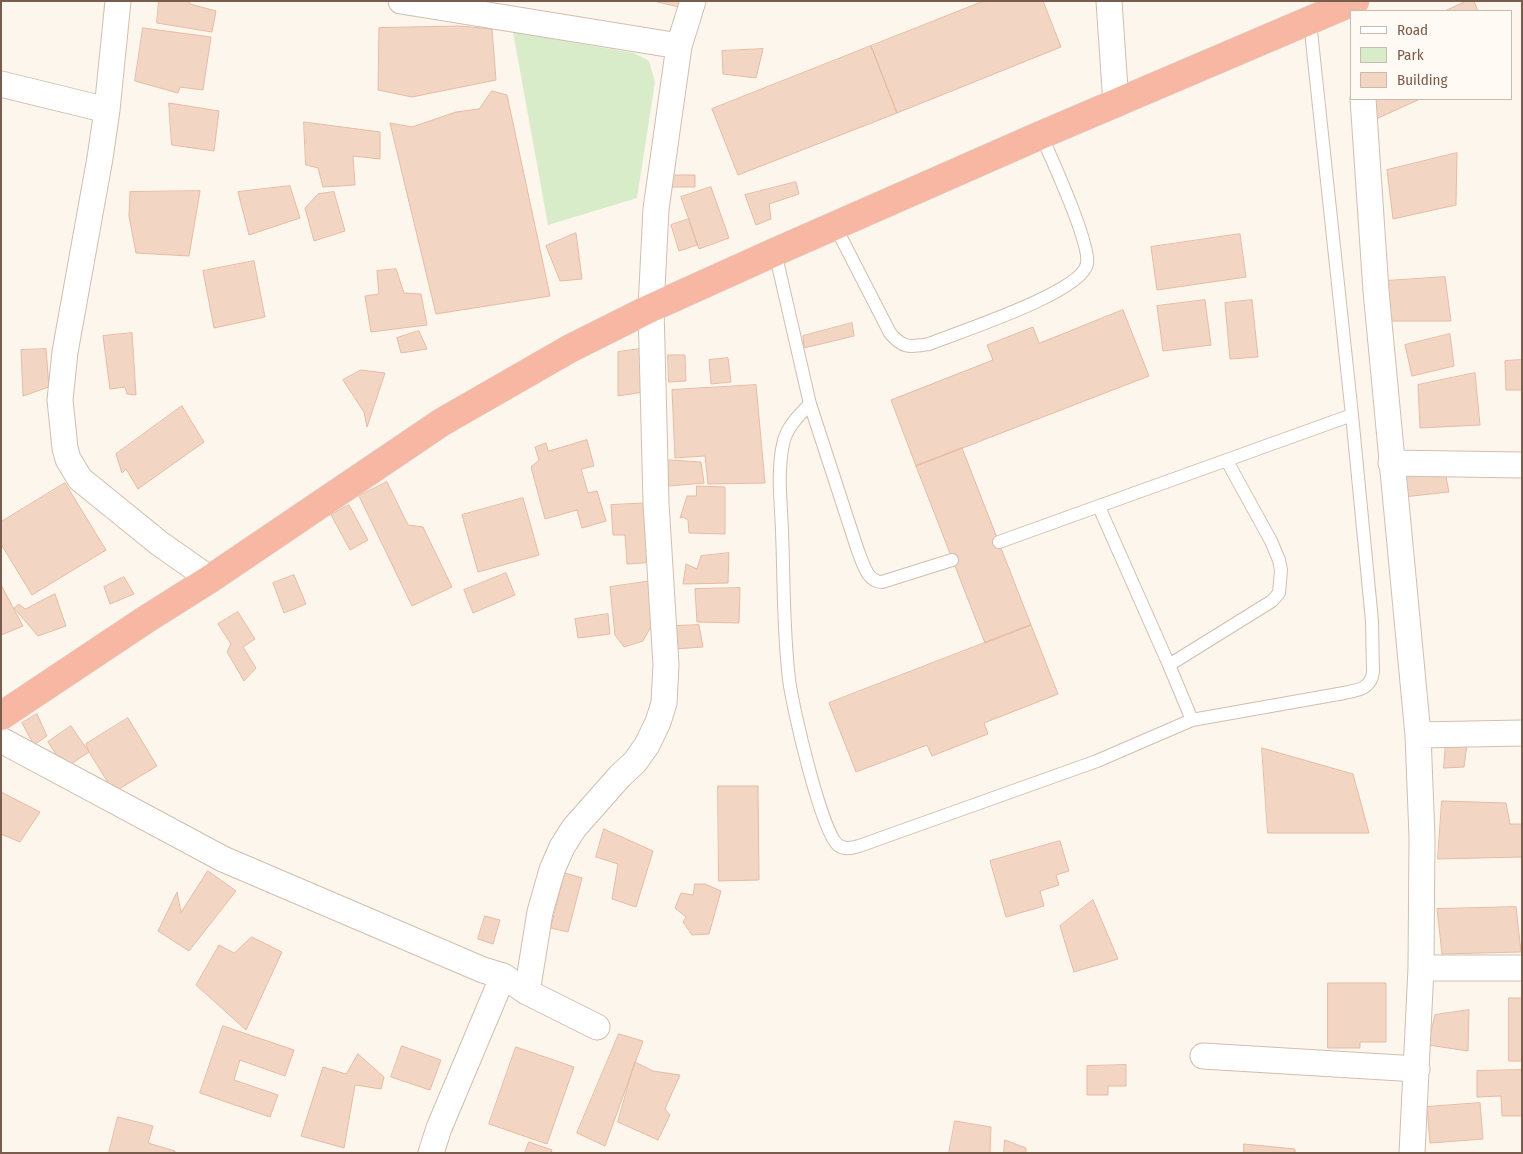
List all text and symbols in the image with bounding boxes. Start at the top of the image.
legend [1350,10,1513,100]
text: Road [1397,21,1428,39]
text: Park [1397,46,1424,64]
text: Building [1397,71,1448,89]

